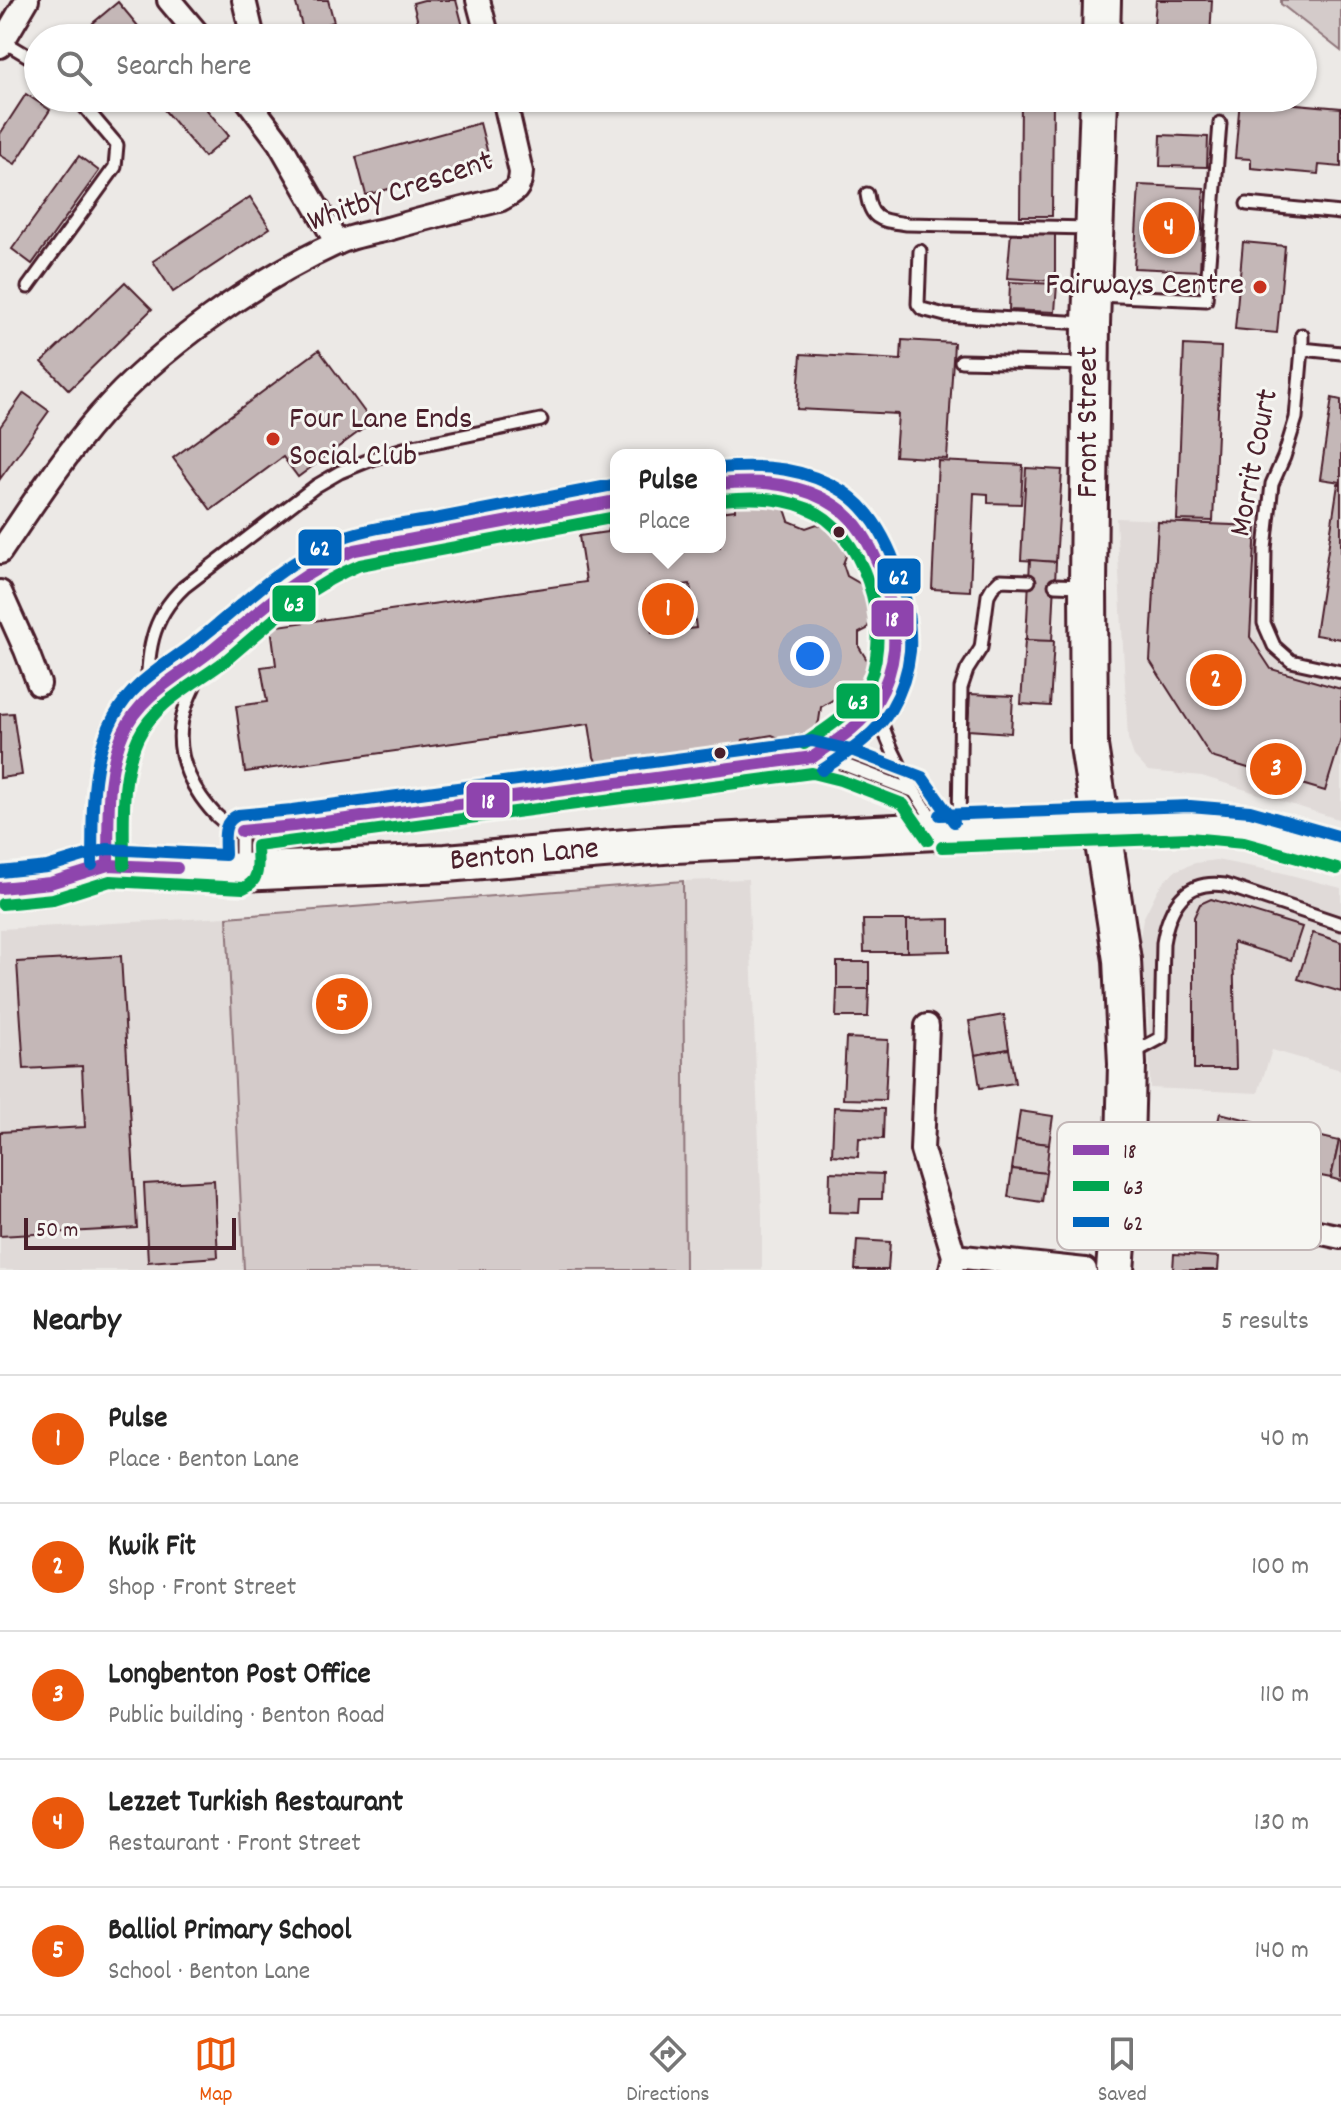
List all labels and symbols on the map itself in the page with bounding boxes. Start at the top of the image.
street label: Whitby Crescent [302,140,500,246]
pin: 4 [1143,198,1195,258]
place label: Fairways Centre [1045,264,1244,310]
marker: Fairways Centre [1251,278,1269,296]
street label: Front Street [1067,346,1113,498]
street label: Morrit Court [1219,385,1293,541]
place label: Four Lane Ends Social Club [289,398,473,481]
marker: Four Lane Ends Social Club [264,430,282,448]
unlabelled marker [831,524,847,540]
line badge: 62 [297,528,343,567]
text: 62 [310,535,330,566]
line badge: 62 [876,557,922,595]
text: 62 [889,564,909,595]
pin: 1 [642,579,694,639]
line badge: 63 [271,584,317,623]
text: 63 [284,591,304,622]
line badge: 18 [870,599,915,638]
text: 18 [885,606,899,637]
your location [790,636,830,676]
pin: 2 [1190,650,1242,710]
line badge: 63 [835,682,881,720]
text: 63 [848,689,868,720]
pin: 3 [1250,739,1302,799]
unlabelled marker [712,745,728,761]
line badge: 18 [465,781,511,819]
text: 18 [481,788,495,819]
street label: Benton Lane [448,827,601,886]
pin: 5 [316,974,368,1034]
legend [1057,1122,1321,1250]
text: 18 [1123,1138,1137,1169]
text: 63 [1123,1174,1144,1205]
text: 62 [1123,1210,1143,1241]
scale bar [24,1214,236,1250]

